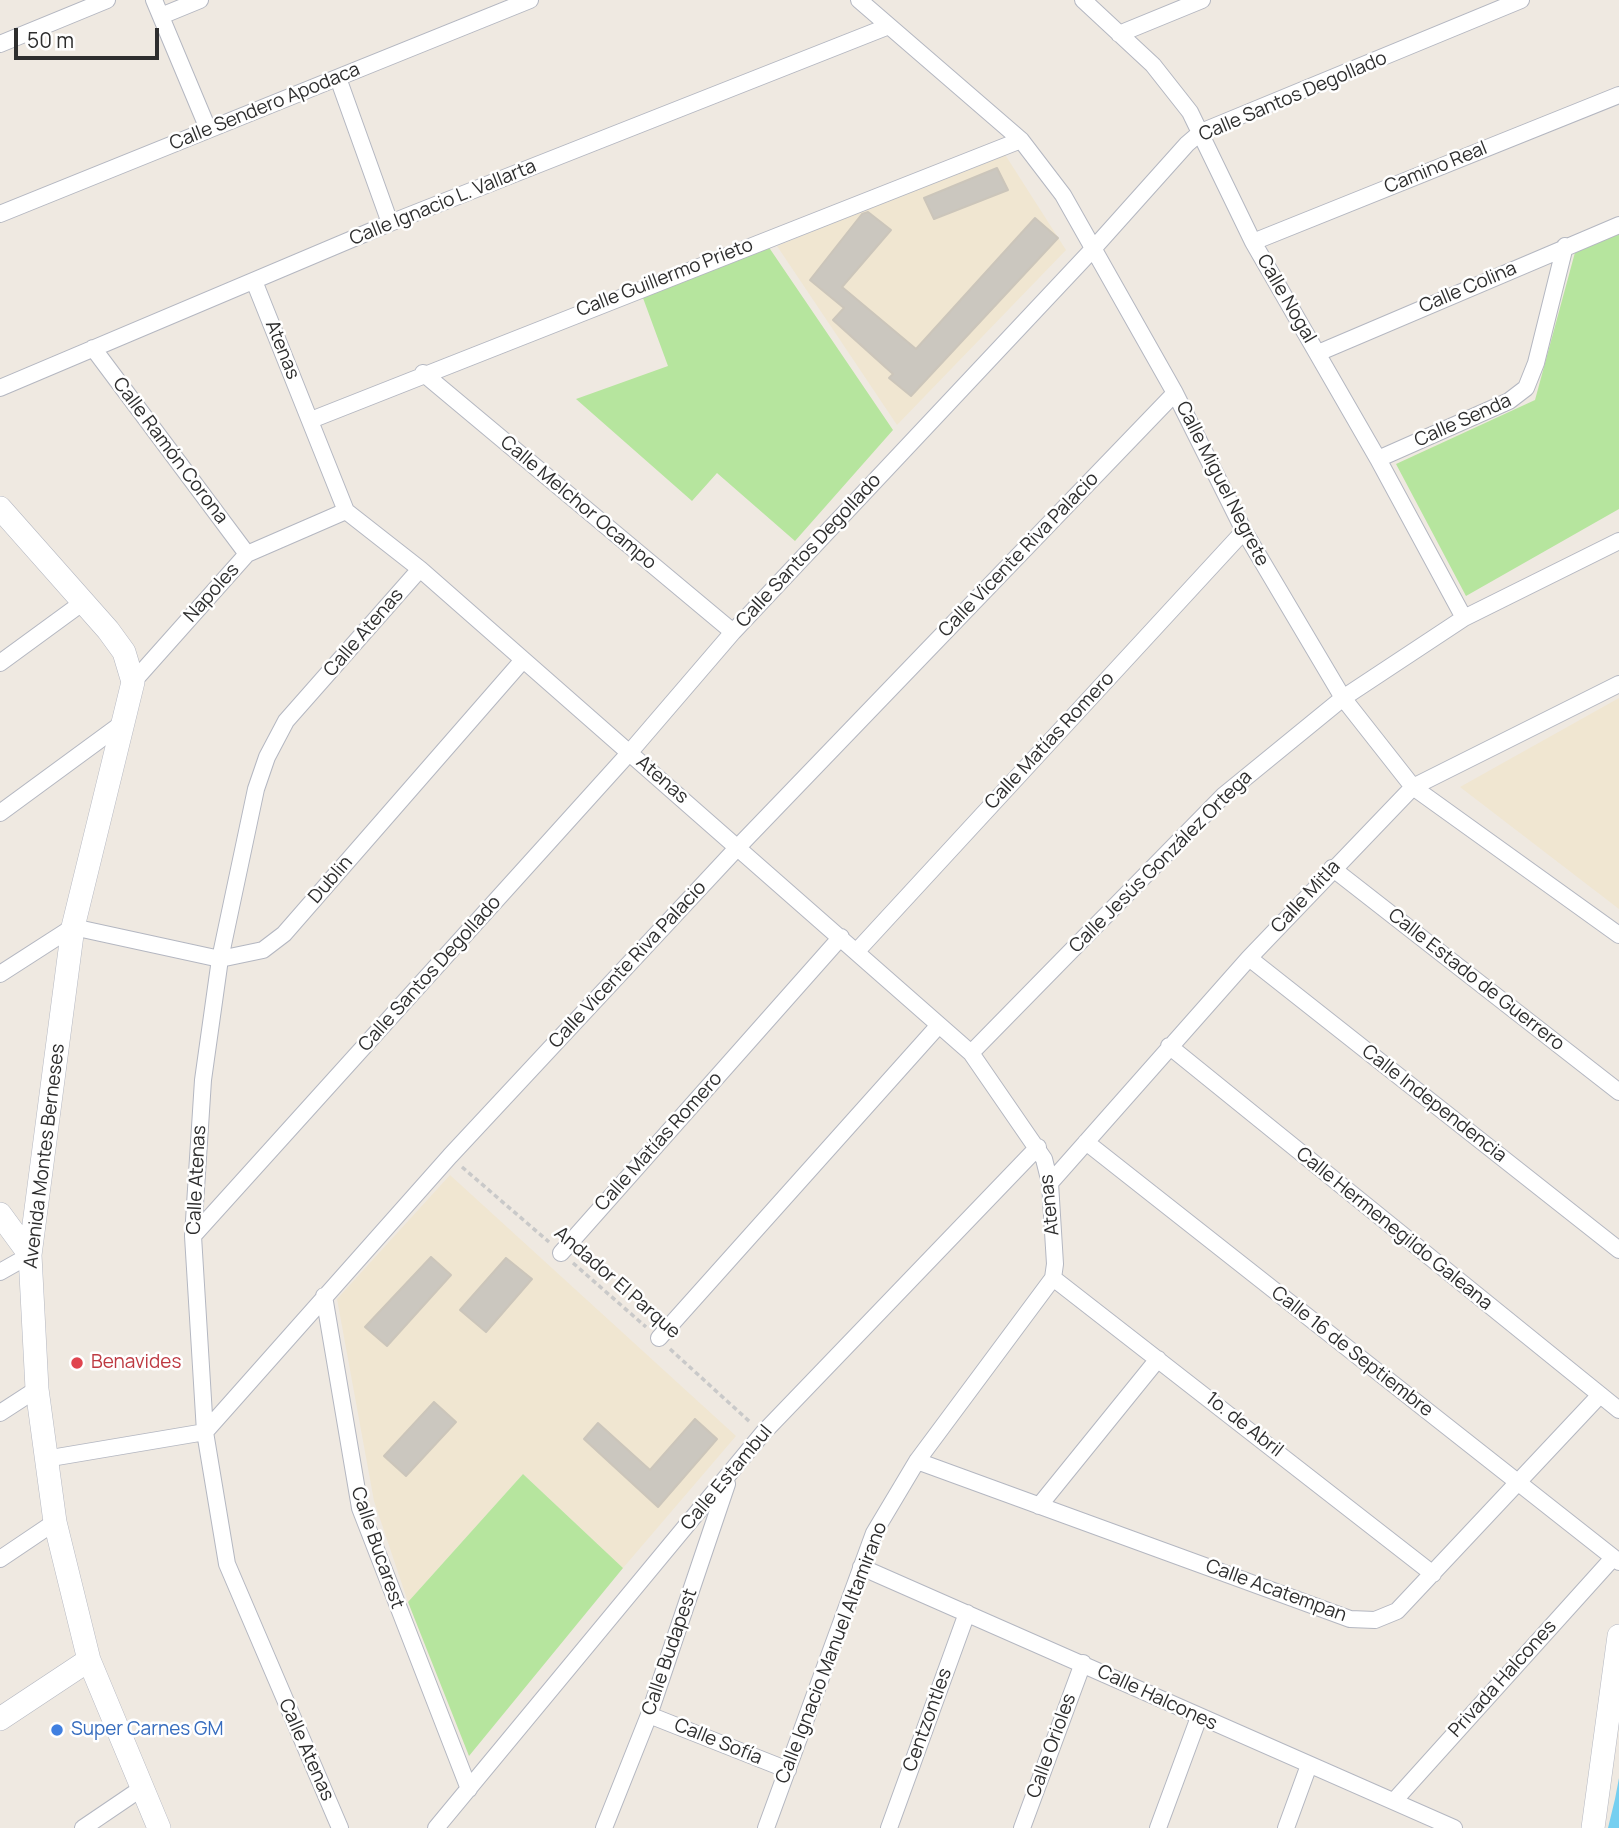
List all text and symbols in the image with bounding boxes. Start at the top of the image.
scale bar [18,14,163,58]
text: 50 m [27,26,74,54]
street label: Calle Santos Degollado [1196,47,1390,147]
street label: Calle Sendero Apodaca [167,58,363,156]
street label: Camino Real [1381,137,1491,199]
street label: Calle Ignacio L. Vallarta [346,155,540,251]
street label: Calle Guillermo Prieto [573,234,757,322]
street label: Calle Nogal [1252,251,1320,347]
street label: Calle Colina [1416,257,1520,319]
street label: Atenas [260,317,304,383]
street label: Calle Ramón Corona [108,373,232,529]
street label: Calle Senda [1411,390,1515,452]
street label: Calle Miguel Negrete [1171,398,1273,570]
street label: Calle Melchor Ocampo [495,431,661,575]
street label: Calle Vicente Riva Palacio [934,468,1104,642]
street label: Calle Santos Degollado [732,469,886,633]
street label: Napoles [180,559,244,627]
street label: Calle Atenas [319,584,409,682]
street label: Calle Matías Romero [981,668,1119,814]
street label: Atenas [631,751,693,809]
street label: Calle Jesús González Ortega [1065,766,1257,958]
street label: Dublin [304,852,358,908]
street label: Calle Mitla [1267,856,1345,938]
street label: Calle Vicente Riva Palacio [545,877,711,1053]
street label: Calle Santos Degollado [354,891,506,1057]
street label: Calle Estado de Guerrero [1383,904,1569,1056]
street label: Calle Independencia [1357,1040,1511,1168]
street label: Avenida Montes Berneses [20,1042,70,1270]
street label: Calle Matías Romero [591,1068,727,1216]
street label: Calle Atenas [183,1125,211,1235]
street label: Calle Hermenegildo Galeana [1291,1143,1497,1315]
street label: Atenas [1035,1173,1065,1237]
street label: Andador El Parque [549,1222,685,1344]
street label: Calle 16 de Septiembre [1267,1282,1437,1422]
place label: Benavides [91,1352,181,1374]
marker: Benavides [69,1355,85,1371]
street label: 1o. de Abril [1201,1388,1287,1462]
street label: Calle Estambul [676,1421,778,1535]
street label: Calle Bucarest [346,1484,408,1612]
street label: Calle Ignacio Manuel Altamirano [771,1519,893,1787]
street label: Calle Acatempan [1202,1555,1350,1627]
street label: Calle Budapest [638,1586,702,1718]
street label: Privada Halcones [1444,1616,1562,1742]
street label: Calle Halcones [1093,1660,1221,1736]
street label: Centzontles [899,1665,957,1775]
street label: Calle Orioles [1023,1691,1081,1801]
street label: Calle Atenas [273,1695,339,1805]
street label: Calle Sofía [671,1714,765,1770]
place label: Super Carnes GM [71,1719,223,1741]
marker: Super Carnes GM [49,1722,65,1738]

